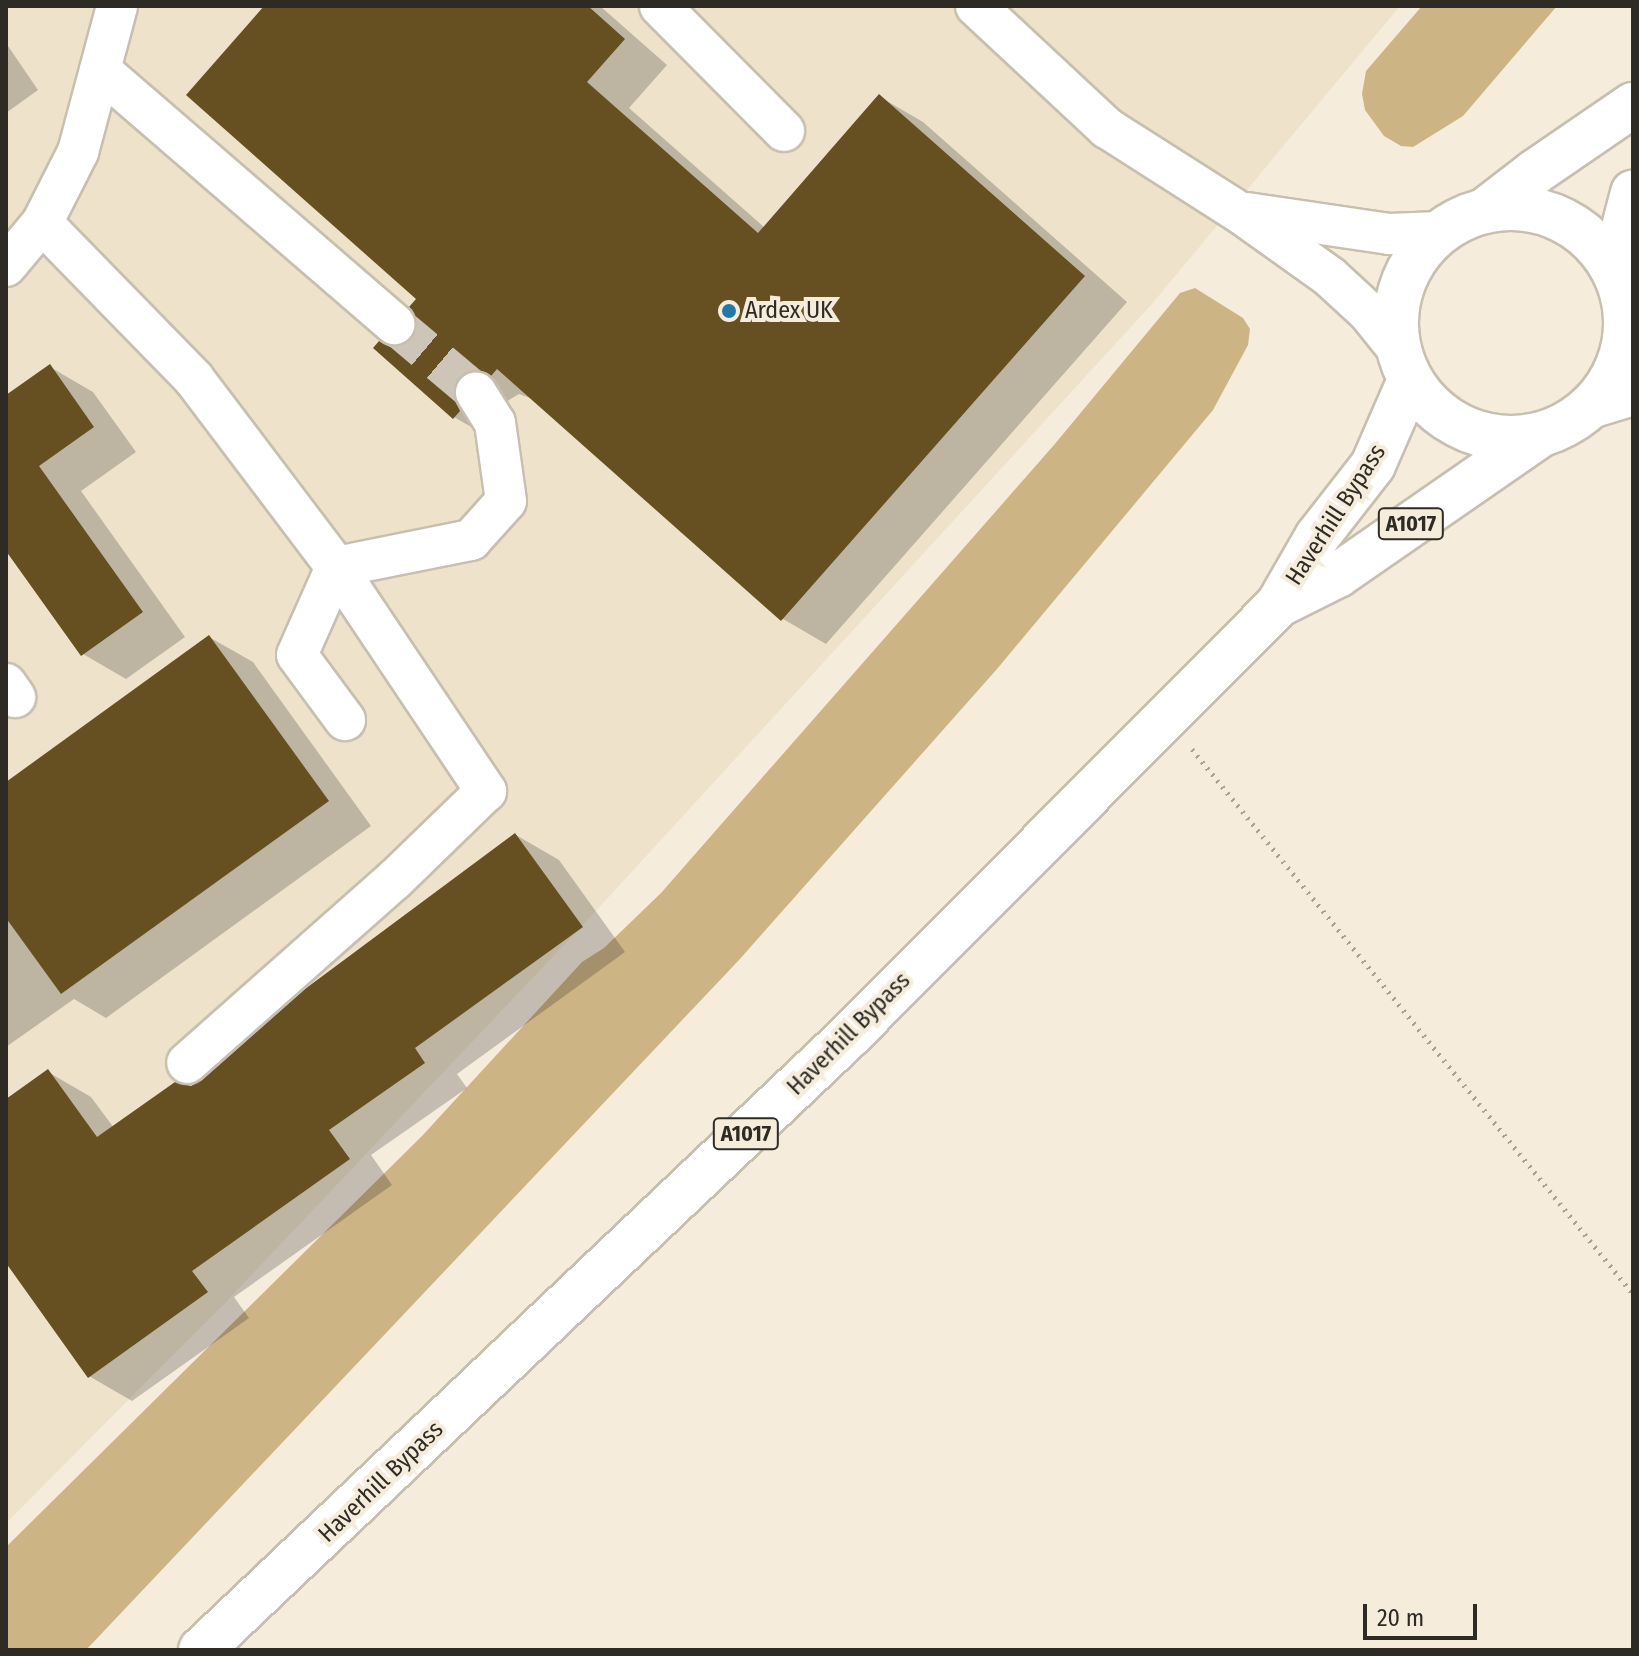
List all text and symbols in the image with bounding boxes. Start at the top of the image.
place label: Ardex UK [745,297,833,325]
marker: Ardex UK [720,302,738,320]
street label: Haverhill Bypass [1280,439,1392,591]
road number: A1017 [1377,506,1445,542]
street label: Haverhill Bypass [782,967,916,1101]
road number: A1017 [712,1116,780,1152]
street label: Haverhill Bypass [313,1415,449,1549]
scale bar [1367,1588,1481,1638]
text: 20 m [1377,1604,1424,1632]

